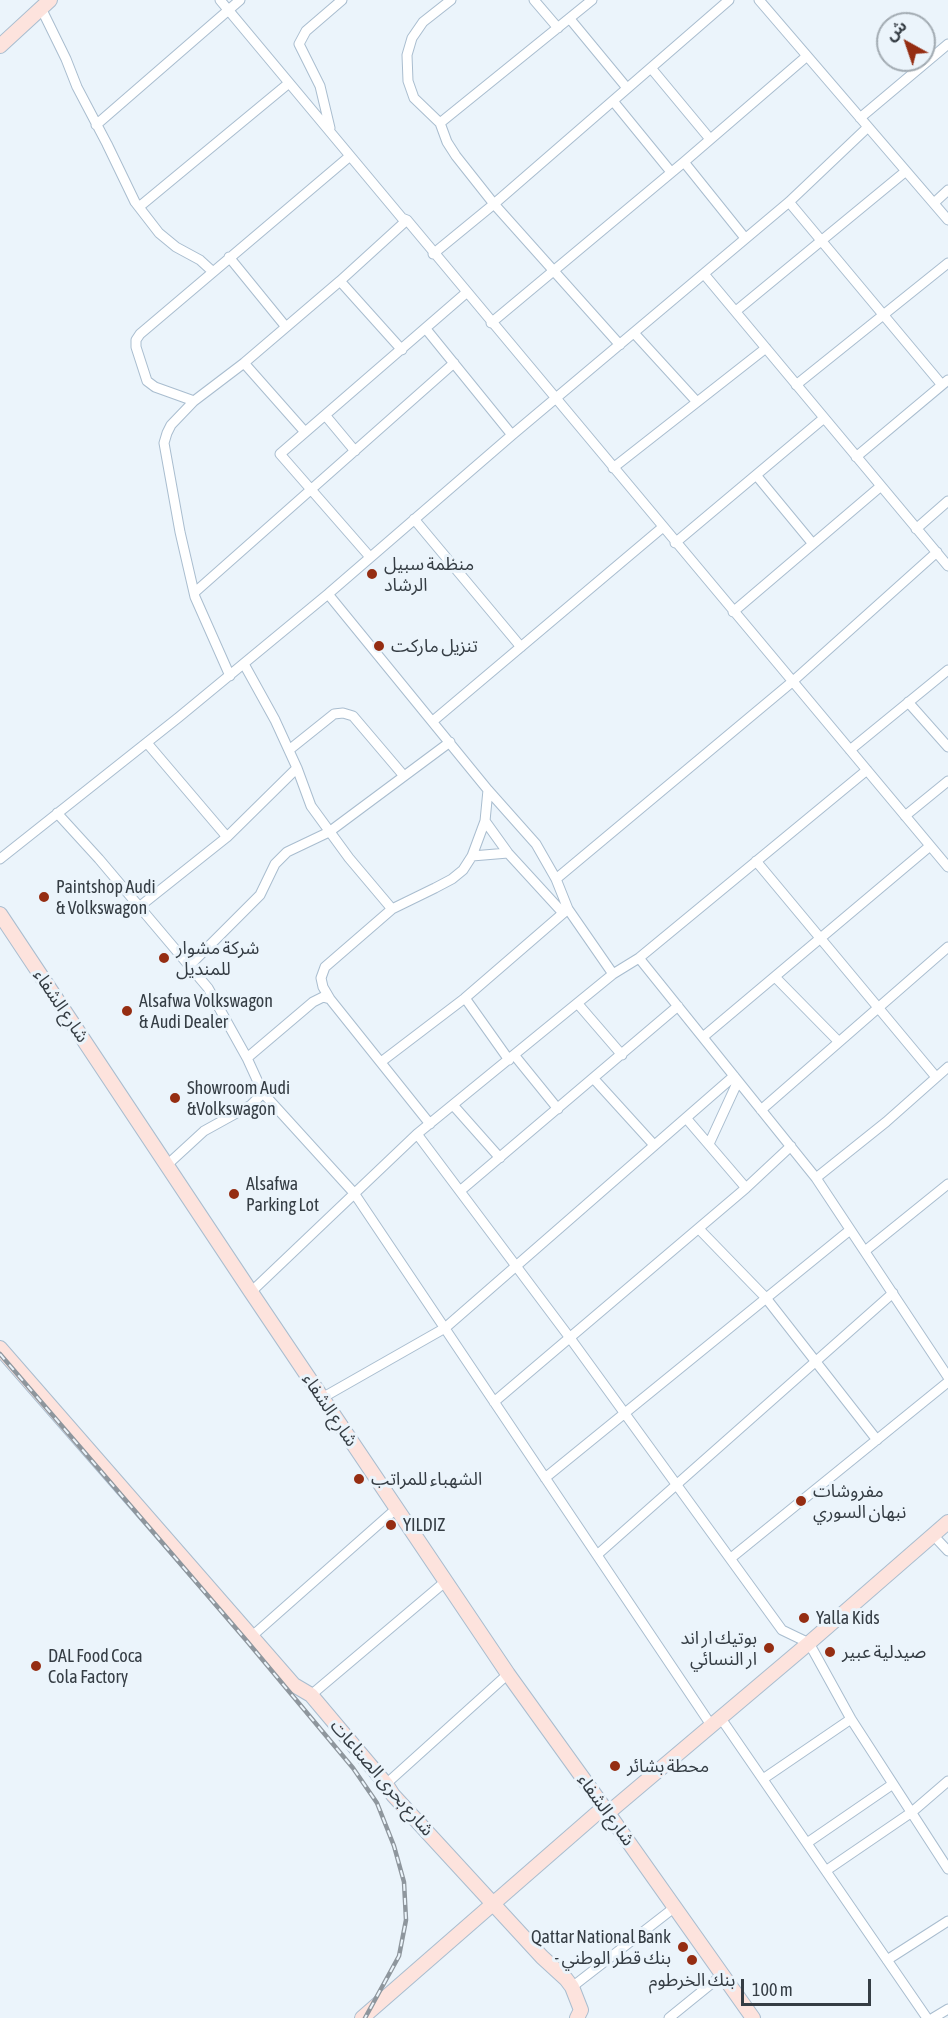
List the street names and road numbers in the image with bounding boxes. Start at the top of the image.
street label: شارع الشفاء [29,965,93,1047]
street label: شارع الشفاء [298,1369,362,1451]
street label: شارع بحرى الصناعات [326,1716,438,1840]
street label: شارع الشفاء [573,1770,639,1850]

